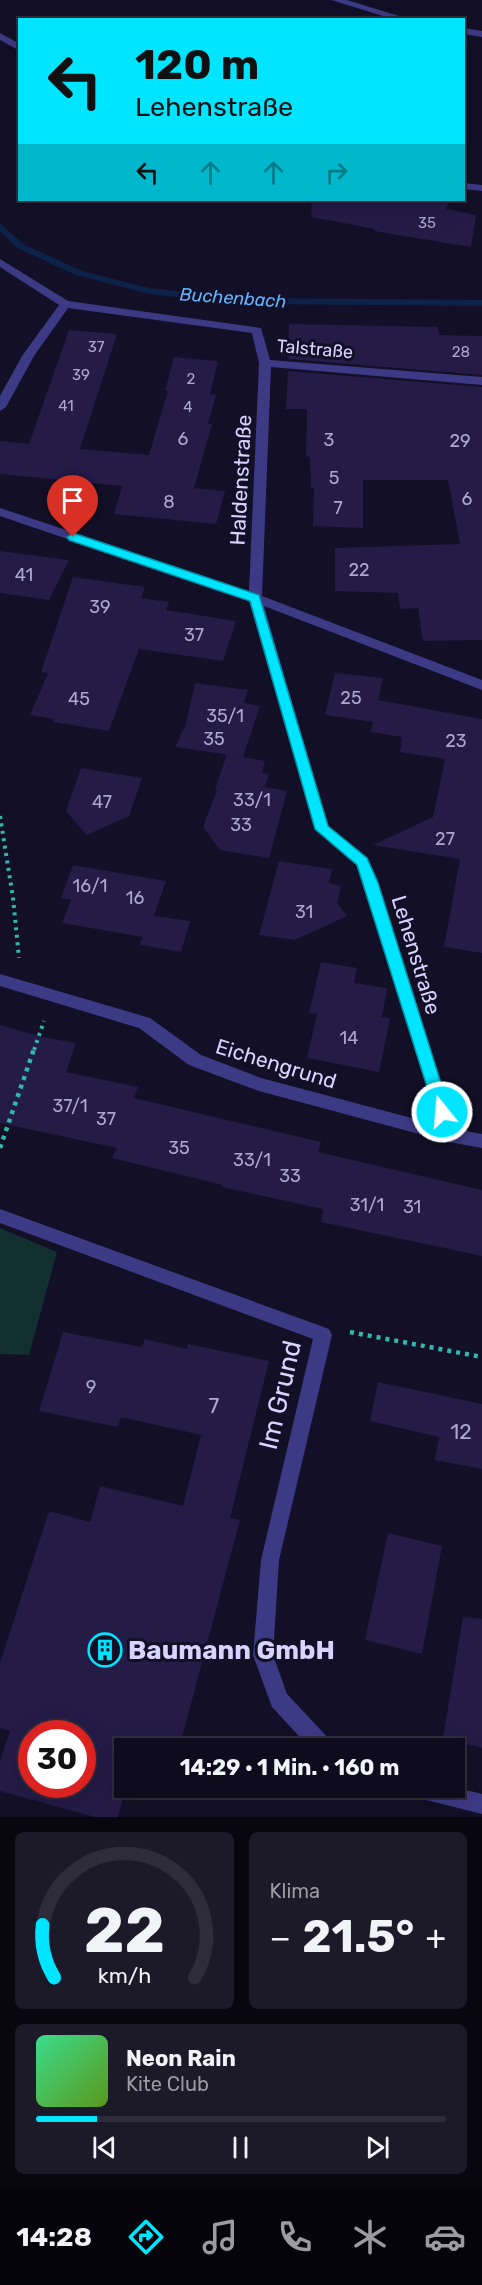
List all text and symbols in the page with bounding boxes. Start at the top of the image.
text: 120 m [135,40,259,90]
icon: left [36,42,114,120]
text: Lehenstraße [135,91,293,123]
icon: left [131,156,164,189]
icon: ahead [194,156,227,189]
icon: ahead [257,156,290,189]
icon: right [320,156,353,189]
house number: 35 [418,214,436,232]
water label: Buchenbach [179,283,287,313]
street label: Talstraße [276,335,354,363]
house number: 37 [88,338,105,356]
house number: 28 [452,343,470,361]
house number: 39 [72,366,90,384]
house number: 2 [187,370,196,388]
house number: 41 [58,397,74,415]
house number: 4 [183,398,193,416]
street label: Haldenstraße [225,414,256,546]
house number: 6 [178,428,189,450]
house number: 3 [324,429,334,451]
house number: 29 [449,430,471,452]
house number: 5 [329,467,339,489]
pin [47,475,98,537]
icon: arrive [56,484,89,517]
house number: 6 [462,488,473,510]
house number: 8 [163,491,175,513]
house number: 7 [333,497,343,519]
house number: 22 [348,559,370,581]
house number: 41 [15,564,33,586]
house number: 39 [89,596,111,618]
house number: 37 [184,624,204,646]
house number: 25 [340,687,362,709]
house number: 45 [68,688,90,710]
house number: 35/1 [206,705,244,727]
house number: 35 [203,728,225,750]
house number: 23 [445,730,467,752]
house number: 33/1 [233,789,271,811]
house number: 47 [92,791,112,813]
house number: 33 [230,814,252,836]
house number: 27 [435,828,455,850]
house number: 16/1 [73,875,107,897]
house number: 16 [126,887,144,909]
street label: Lehenstraße [387,892,446,1017]
house number: 31 [295,901,313,923]
house number: 14 [340,1027,358,1049]
street label: Eichengrund [213,1033,340,1094]
position arrow [410,1080,474,1144]
house number: 37/1 [52,1095,88,1117]
house number: 37 [96,1108,116,1130]
house number: 35 [168,1137,190,1159]
house number: 33/1 [233,1149,271,1171]
house number: 33 [279,1165,301,1187]
house number: 31/1 [350,1194,384,1216]
house number: 31 [403,1196,421,1218]
street label: Im Grund [253,1338,308,1453]
house number: 9 [86,1376,96,1398]
house number: 7 [209,1393,220,1418]
house number: 12 [450,1419,472,1444]
building icon: Baumann GmbH [87,1632,123,1668]
place label: Baumann GmbH [128,1635,335,1666]
speed limit sign: 30 [18,1720,96,1798]
text: 14:29 · 1 Min. · 160 m [180,1754,399,1781]
text: Klima [270,1879,320,1903]
text: 22 [84,1894,165,1968]
text: 21.5° [302,1910,414,1963]
text: − [270,1918,291,1957]
text: + [425,1918,446,1957]
text: km/h [97,1963,151,1988]
text: Neon Rain [126,2045,236,2072]
text: Kite Club [126,2072,209,2096]
icon: previous [88,2131,121,2164]
icon: pause [224,2131,257,2164]
icon: next [361,2131,394,2164]
icon: directions [125,2216,167,2258]
icon: music [199,2216,241,2258]
icon: phone [274,2216,316,2258]
icon: climate [349,2216,391,2258]
icon: car [424,2216,466,2258]
text: 14:28 [16,2221,92,2253]

